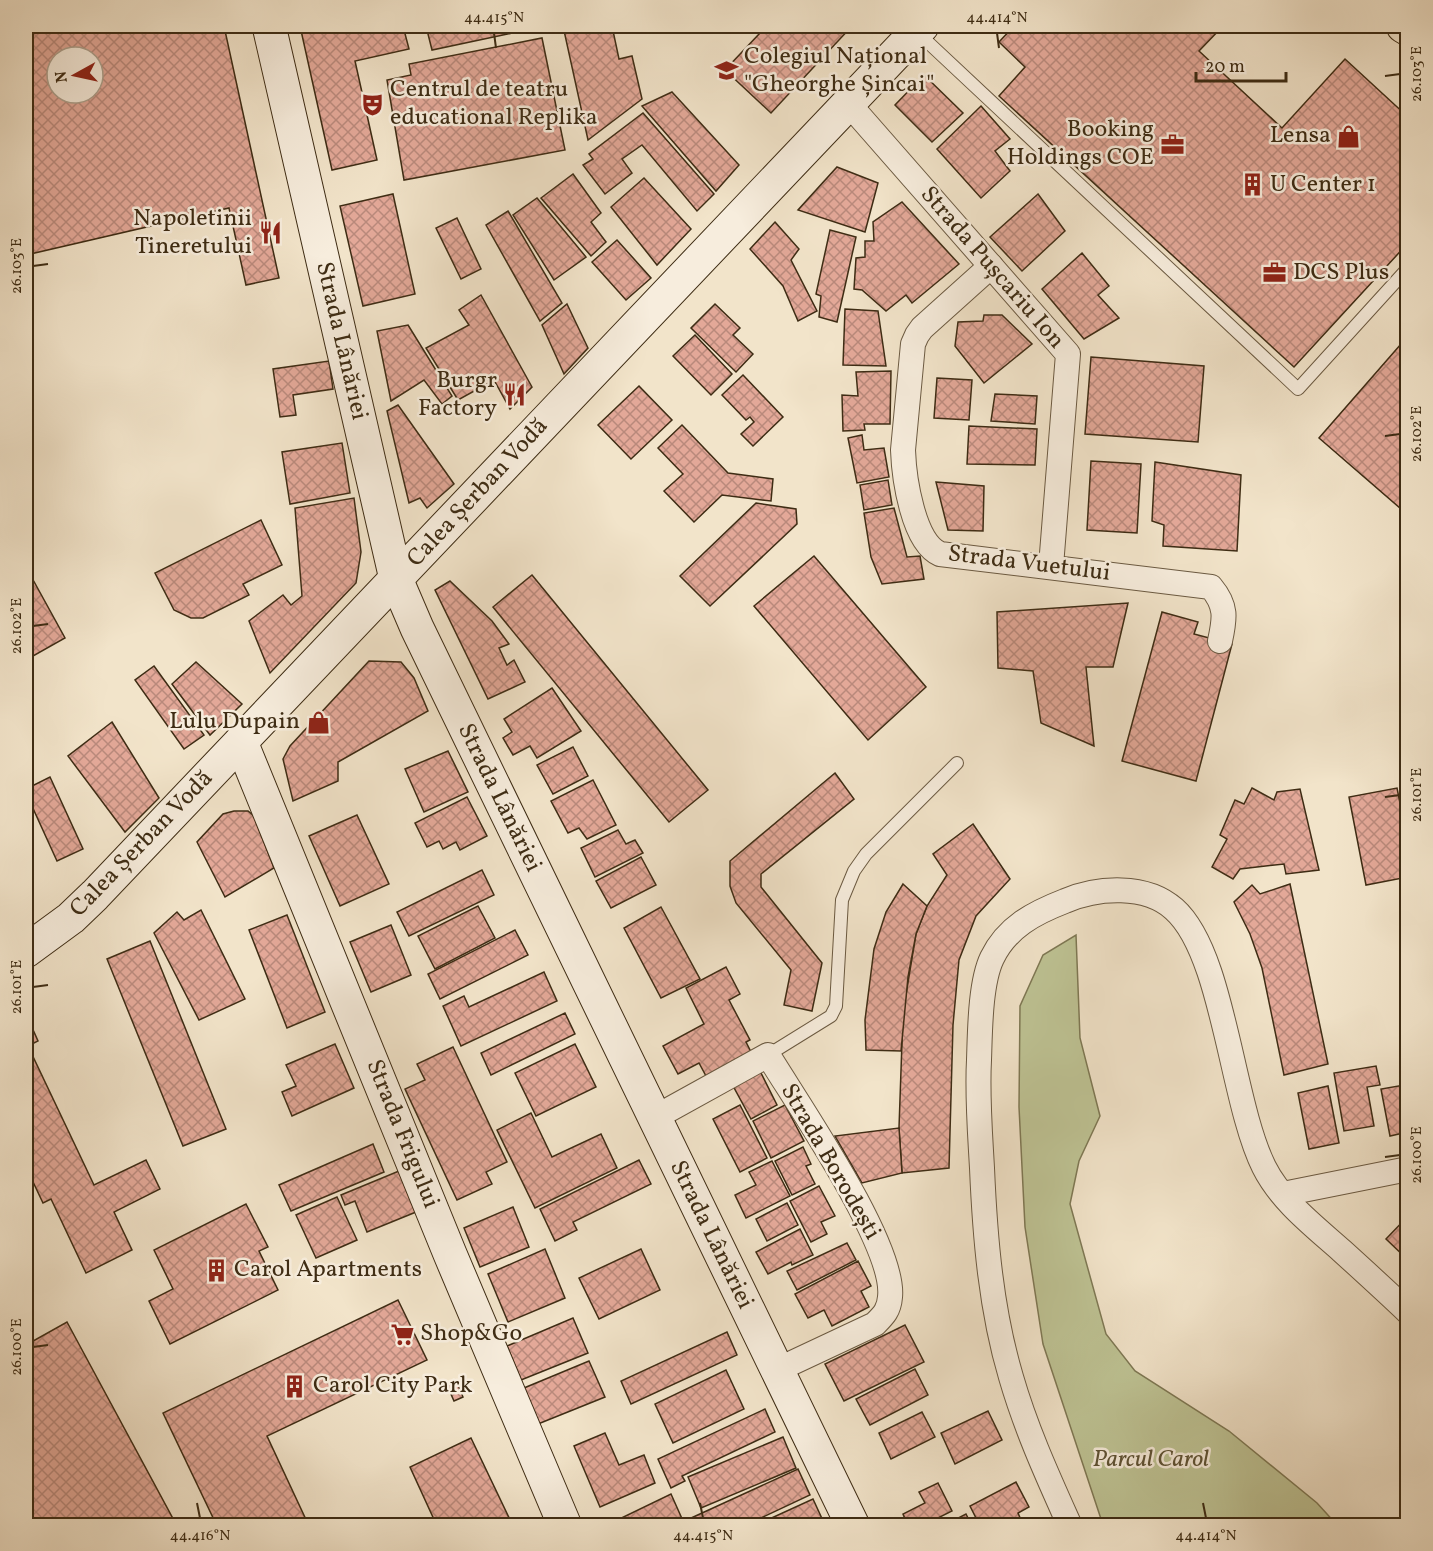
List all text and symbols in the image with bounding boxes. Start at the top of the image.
text: 44.415°N [464,8,524,29]
text: 44.414°N [966,8,1028,29]
place label: Colegiul Național "Gheorghe Șincai" [744,40,934,102]
north arrow [45,45,105,105]
scale bar [1196,45,1286,83]
text: 26.103°E [1407,46,1428,102]
text: 20 m [1205,55,1245,80]
school or university icon: Colegiul Național "Gheorghe Șincai" [713,58,739,84]
text: N [50,69,74,84]
place label: Centrul de teatru educational Replika [390,73,598,135]
theatre icon: Centrul de teatru educational Replika [359,91,385,117]
place label: Booking Holdings COE [1007,113,1154,175]
place label: Lensa [1270,119,1331,153]
shop icon: Lensa [1336,123,1362,149]
office icon: Booking Holdings COE [1159,131,1185,157]
place label: U Center 1 [1270,168,1376,202]
building icon: U Center 1 [1239,172,1265,198]
street label: Strada Pușcariu Ion [912,179,1072,357]
place label: Napoletinii Tineretului [133,202,252,264]
restaurant icon: Napoletinii Tineretului [257,220,283,246]
text: 26.103°E [7,238,28,294]
place label: DCS Plus [1293,256,1389,290]
street label: Strada Lânăriei [306,258,376,424]
office icon: DCS Plus [1262,260,1288,286]
place label: Burgr Factory [418,364,497,426]
restaurant icon: Burgr Factory [502,382,528,408]
text: 26.102°E [1407,406,1428,462]
street label: Calea Șerban Vodă [400,411,556,575]
street label: Strada Vuetului [946,537,1112,591]
text: 26.102°E [7,598,28,654]
place label: Lulu Dupain [169,705,300,739]
shop icon: Lulu Dupain [305,709,331,735]
street label: Strada Lânăriei [448,718,550,878]
street label: Calea Șerban Vodă [63,763,221,925]
text: 26.101°E [1407,768,1428,822]
text: 26.101°E [7,960,28,1014]
street label: Strada Frigului [357,1055,447,1213]
street label: Strada Borodești [771,1078,889,1246]
text: 26.100°E [1407,1126,1428,1184]
street label: Strada Lânăriei [660,1155,762,1315]
place label: Carol Apartments [234,1253,422,1287]
building icon: Carol Apartments [203,1257,229,1283]
place label: Shop&Go [420,1317,522,1351]
text: 26.100°E [7,1318,28,1376]
supermarket icon: Shop&Go [389,1321,415,1347]
place label: Carol City Park [313,1369,473,1403]
building icon: Carol City Park [282,1373,308,1399]
park label: Parcul Carol [1093,1443,1209,1477]
text: 44.416°N [170,1526,230,1547]
text: 44.415°N [673,1526,733,1547]
text: 44.414°N [1175,1526,1237,1547]

